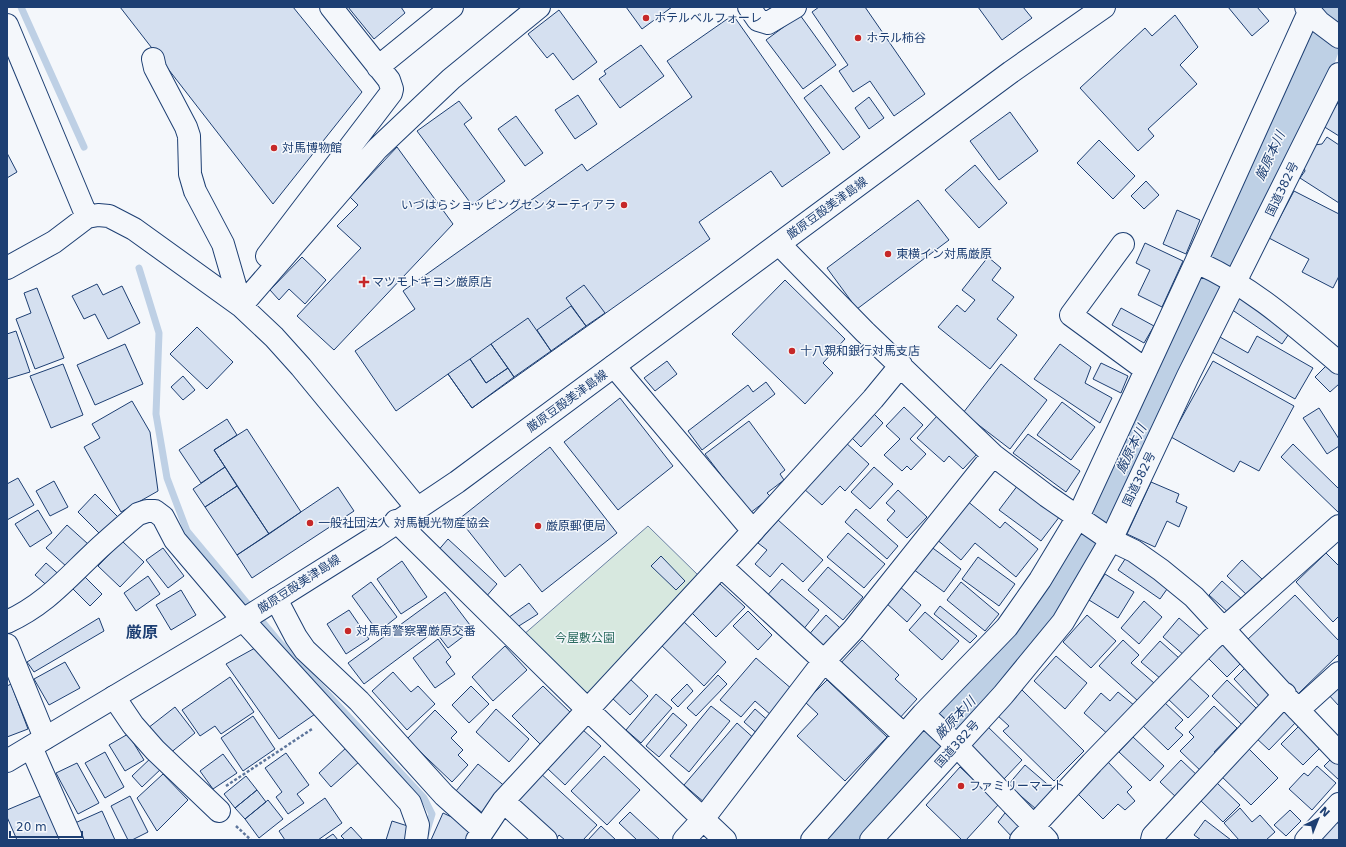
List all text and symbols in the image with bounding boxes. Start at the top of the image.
place label: ホテルベルフォーレ [654,11,762,25]
marker: ホテルベルフォーレ [641,13,651,23]
place label: ホテル柿谷 [866,31,926,45]
marker: ホテル柿谷 [853,33,863,43]
water label: 厳原本川 [1252,127,1289,183]
place label: 対馬博物館 [282,141,342,155]
marker: 対馬博物館 [269,143,279,153]
street label: 国道382号 [1263,159,1301,219]
street label: 厳原豆酘美津島線 [784,174,870,242]
place label: いづはらショッピングセンターティアラ [401,198,616,212]
marker: いづはらショッピングセンターティアラ [619,200,629,210]
place label: 東横イン対馬厳原 [896,247,992,261]
marker: 東横イン対馬厳原 [883,249,893,259]
place label: マツモトキヨシ厳原店 [372,275,492,289]
marker: マツモトキヨシ厳原店 [359,277,369,287]
place label: 十八親和銀行対馬支店 [800,344,920,358]
marker: 十八親和銀行対馬支店 [787,346,797,356]
street label: 厳原豆酘美津島線 [524,367,610,435]
water label: 厳原本川 [1113,421,1150,476]
street label: 国道382号 [1120,449,1158,509]
place label: 一般社団法人 対馬観光物産協会 [318,516,490,530]
marker: 一般社団法人 対馬観光物産協会 [305,518,315,528]
place label: 厳原郵便局 [546,519,606,533]
marker: 厳原郵便局 [533,521,543,531]
street label: 厳原豆酘美津島線 [255,552,343,616]
district label: 厳原 [126,623,158,642]
place label: 対馬南警察署厳原交番 [356,624,476,638]
marker: 対馬南警察署厳原交番 [343,626,353,636]
park label: 今屋敷公園 [555,631,615,645]
water label: 厳原本川 [932,692,980,742]
street label: 国道382号 [932,717,982,771]
place label: ファミリーマート [969,779,1065,793]
marker: ファミリーマート [956,781,966,791]
north arrow [1298,799,1338,839]
text: N [1317,804,1332,820]
scale bar [10,813,82,839]
text: 20 m [16,820,47,834]

